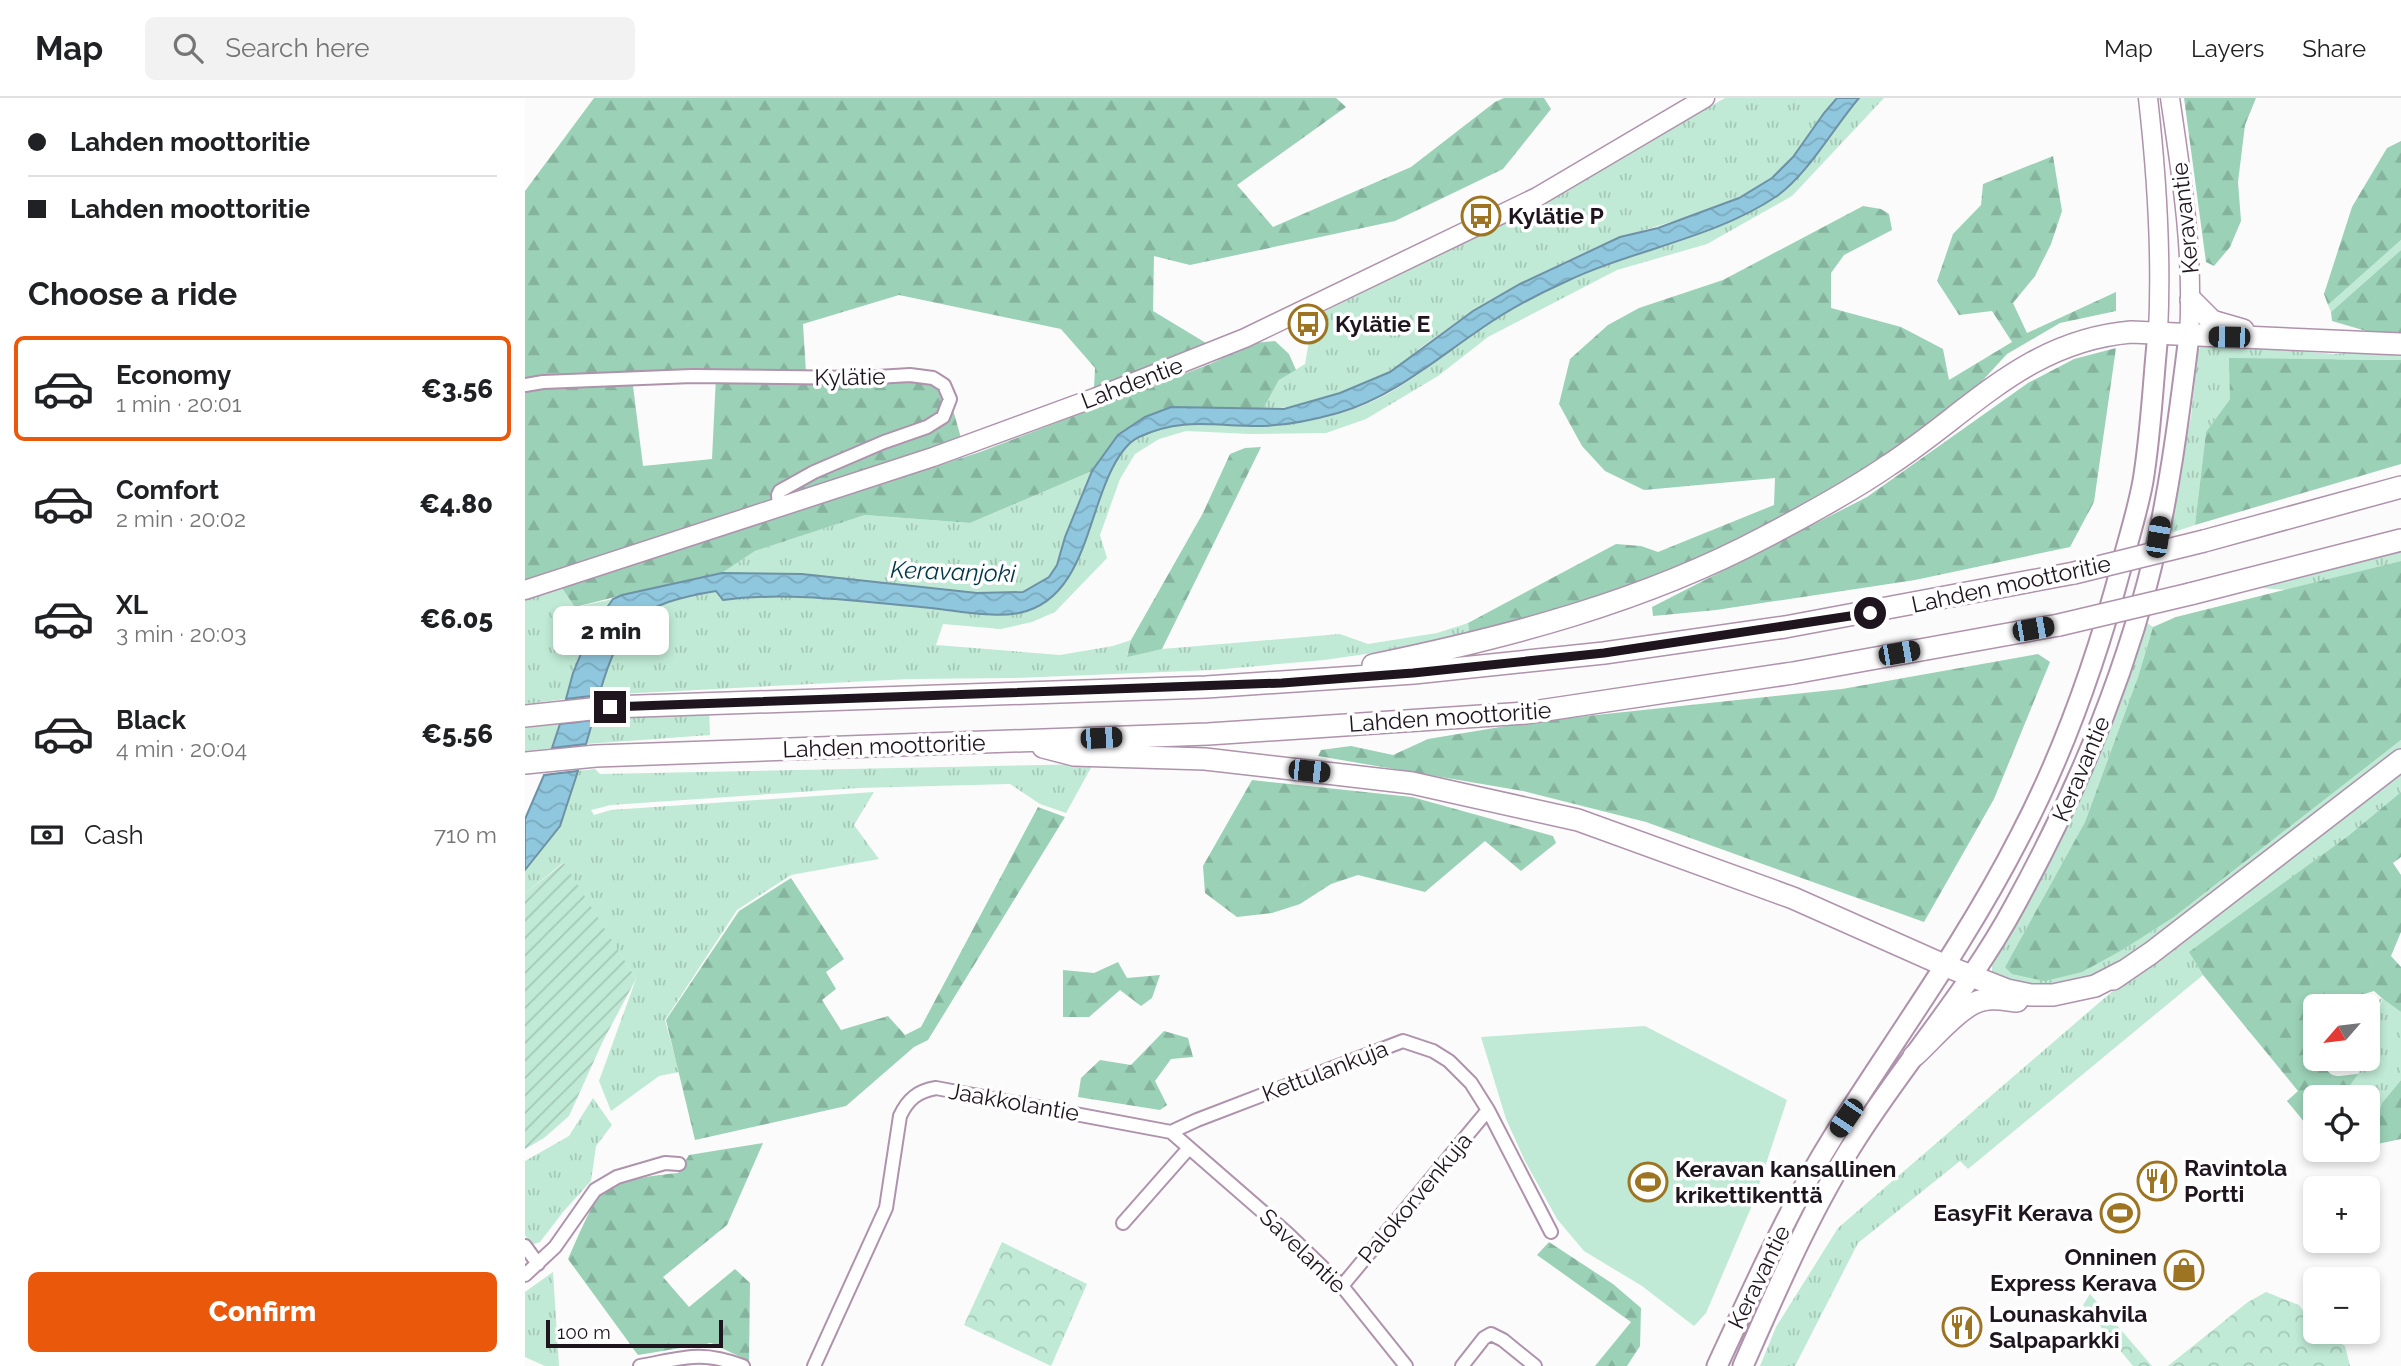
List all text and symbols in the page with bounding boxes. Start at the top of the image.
search box [145,17,635,80]
text: Map [35,29,103,68]
icon: search [169,29,207,67]
text: Search here [225,33,370,63]
text: Map [2104,34,2153,63]
text: Layers [2191,34,2264,63]
text: Share [2302,34,2366,63]
text: Lahden moottoritie [70,127,310,157]
street label: Keravantie [2165,161,2204,275]
text: Lahden moottoritie [70,194,310,224]
bus stop icon: Kylätie P [1460,195,1502,237]
place label: Kylätie P [1508,202,1604,229]
text: Choose a ride [28,275,237,312]
bus stop icon: Kylätie E [1287,303,1329,345]
place label: Kylätie E [1335,310,1431,337]
car [2208,326,2251,348]
street label: Lahdentie [1077,351,1186,414]
icon: car [32,357,95,420]
text: Economy [116,360,231,390]
street label: Kylätie [814,362,886,391]
text: €3.56 [421,374,493,404]
text: 1 min · 20:01 [116,390,242,417]
icon: car [32,472,95,535]
text: Comfort [116,475,219,505]
text: €4.80 [419,489,493,519]
text: 2 min · 20:02 [116,505,246,532]
car [2145,515,2172,559]
street label: Lahden moottoritie [1909,549,2113,618]
water label: Keravanjoki [890,555,1017,588]
icon: car [32,587,95,650]
text: XL [116,590,148,620]
route start [1854,597,1886,629]
text: €6.05 [420,604,493,634]
callout: 2 min [552,606,668,654]
car [2011,615,2056,643]
text: 2 min [581,617,641,644]
text: 3 min · 20:03 [116,620,247,647]
car [1877,639,1922,667]
route end [594,691,626,723]
street label: Lahden moottoritie [1348,696,1552,737]
icon: car [32,702,95,765]
text: Black [116,705,186,735]
street label: Keravantie [2046,712,2115,826]
text: €5.56 [421,719,493,749]
car [1080,726,1123,750]
street label: Lahden moottoritie [782,728,986,763]
text: 4 min · 20:04 [116,735,247,762]
car [1288,758,1331,784]
icon: cash [28,816,66,854]
text: Cash [84,820,144,850]
text: 710 m [434,821,497,848]
north arrow [2303,994,2380,1071]
map controls [2303,994,2380,1344]
street label: Kettulankuja [1258,1034,1391,1107]
street label: Jaakkolantie [947,1077,1081,1126]
button: locate [2303,1085,2380,1162]
car [1826,1095,1867,1141]
street label: Palokorvenkuja [1352,1127,1477,1269]
place label: Ravintola Portti [2184,1154,2287,1207]
place label: Keravan kansallinen krikettikenttä [1675,1155,1896,1208]
restaurant icon: Ravintola Portti [2136,1160,2178,1202]
sports icon: Keravan kansallinen krikettikenttä [1627,1161,1669,1203]
button: + [2303,1176,2380,1253]
sports icon: EasyFit Kerava [2099,1192,2141,1234]
place label: EasyFit Kerava [1933,1199,2093,1226]
street label: Savelantie [1254,1203,1352,1298]
street label: Keravantie [1722,1221,1795,1333]
place label: Onninen Express Kerava [1990,1243,2157,1296]
shop icon: Onninen Express Kerava [2163,1249,2205,1291]
button: − [2303,1267,2380,1344]
button: Confirm [28,1272,497,1352]
place label: Lounaskahvila Salpaparkki [1989,1300,2148,1353]
restaurant icon: Lounaskahvila Salpaparkki [1941,1306,1983,1348]
scale bar [546,1317,723,1349]
text: 100 m [557,1321,611,1343]

